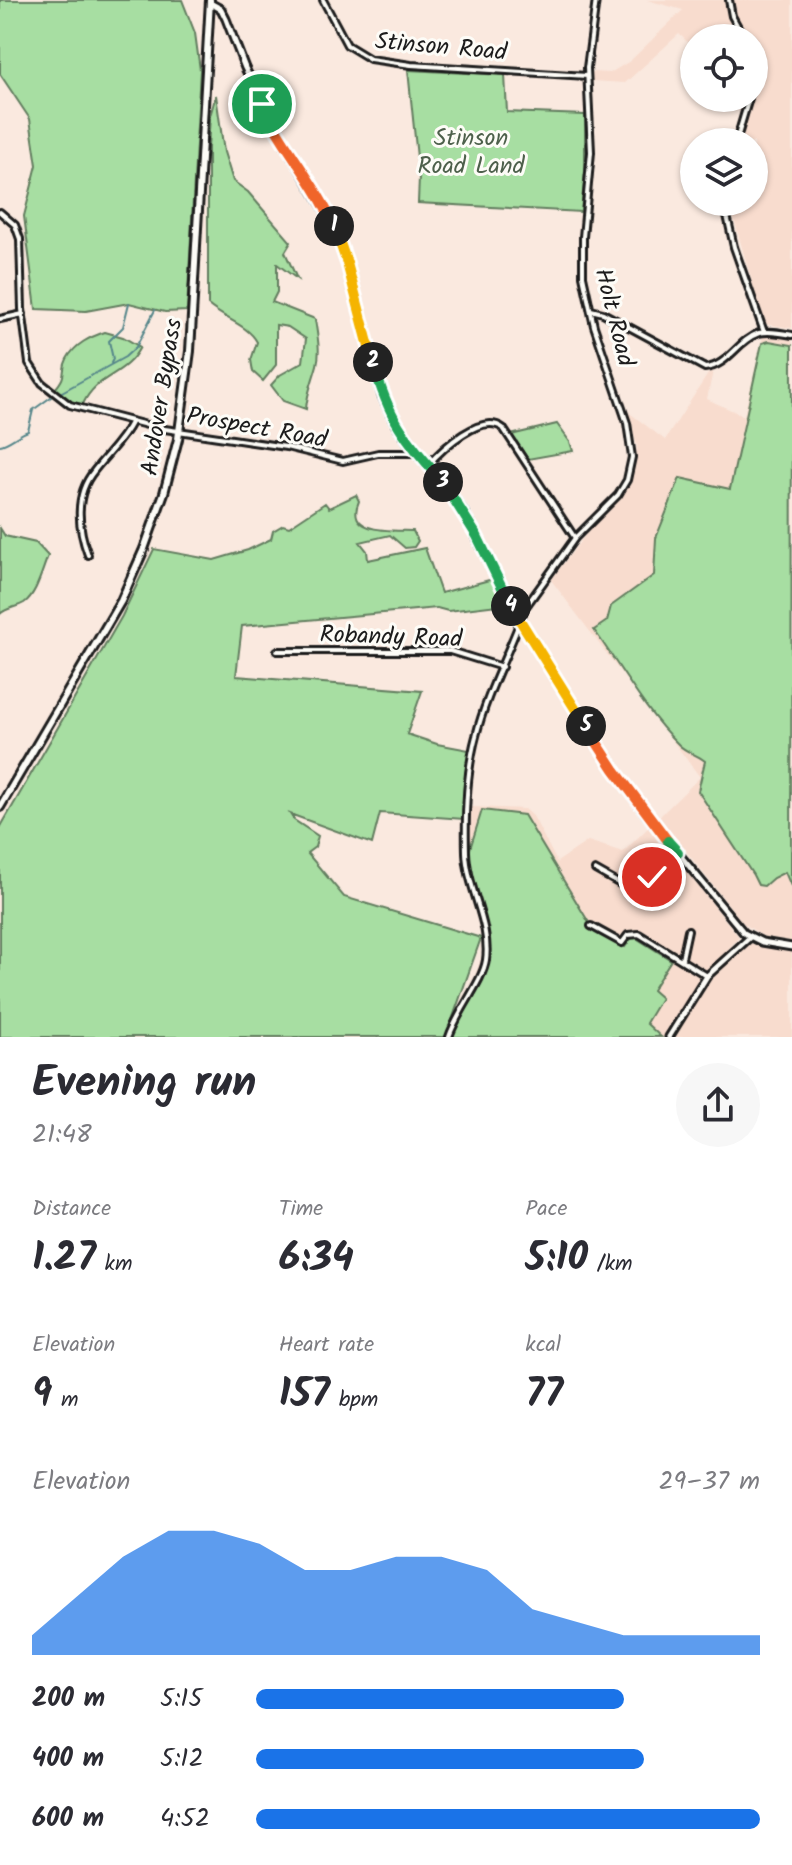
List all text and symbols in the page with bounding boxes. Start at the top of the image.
street label: Stinson Road [373,22,509,73]
map controls [680,24,768,216]
button: locate [680,24,768,112]
pin [228,70,296,138]
icon: arrive [240,82,284,126]
park label: Stinson Road Land [418,119,525,186]
button: layers [680,128,768,216]
pin: 1 [314,206,354,246]
text: 1 [331,208,337,243]
street label: Holt Road [583,264,645,372]
street label: Andover Bypass [131,316,194,479]
pin: 2 [353,342,393,382]
text: 2 [367,344,379,379]
street label: Prospect Road [183,397,331,460]
pin: 3 [423,462,463,502]
text: 3 [437,464,449,499]
pin: 4 [491,586,531,626]
text: 4 [505,588,517,623]
street label: Robandy Road [319,616,464,660]
pin: 5 [566,706,606,746]
text: 5 [580,708,592,743]
pin [618,843,686,911]
icon: check [630,855,674,899]
text: Evening run [32,1049,256,1119]
button: share [676,1063,760,1147]
text: 21:48 [32,1114,92,1156]
text: Distance [32,1192,111,1227]
text: Time [279,1192,323,1227]
text: Pace [525,1192,567,1227]
text: 1.27 [32,1227,96,1291]
text: 6:34 [279,1227,354,1291]
text: 5:10 [525,1227,588,1291]
text: km [96,1247,132,1282]
text: /km [588,1247,632,1282]
text: Elevation [32,1328,115,1363]
text: Heart rate [279,1328,374,1363]
text: kcal [525,1328,561,1363]
text: 9 [32,1363,52,1427]
text: 157 [279,1363,330,1427]
text: 77 [525,1363,563,1427]
text: m [52,1383,79,1418]
text: bpm [330,1383,378,1418]
text: Elevation [32,1461,130,1503]
text: 29–37 m [658,1461,760,1503]
text: 200 m [32,1678,105,1720]
text: 5:15 [160,1678,202,1720]
text: 400 m [32,1738,104,1780]
text: 5:12 [160,1738,204,1780]
text: 600 m [32,1798,104,1840]
text: 4:52 [160,1798,210,1840]

